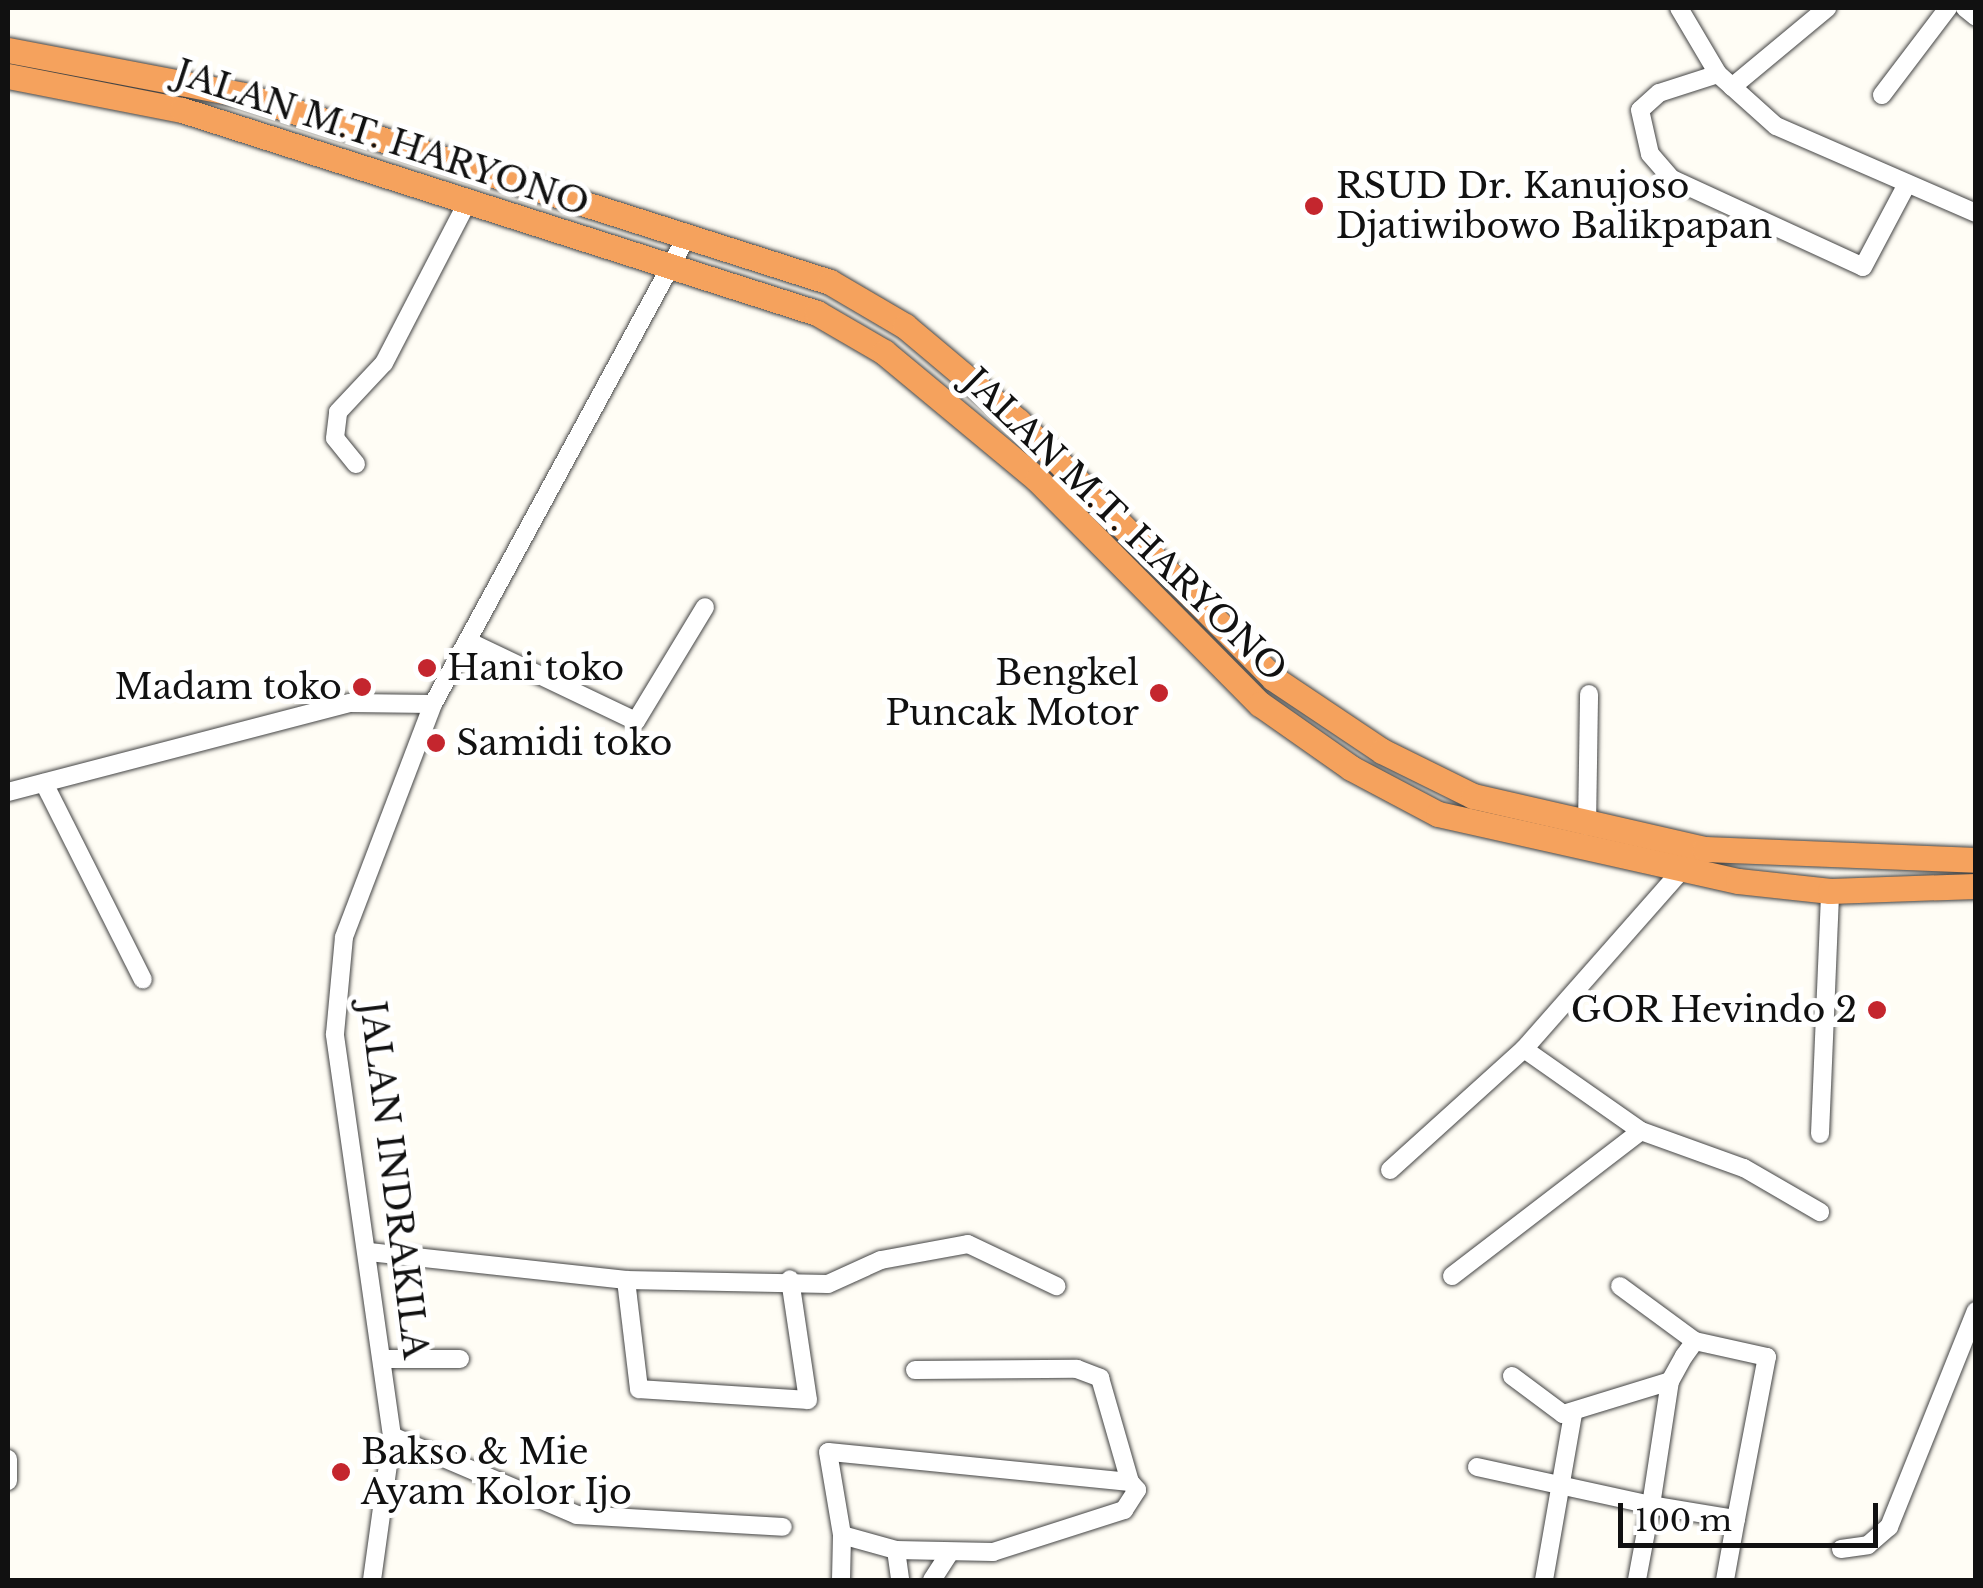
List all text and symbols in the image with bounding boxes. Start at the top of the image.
street label: JALAN M.T. HARYONO [170,51,594,225]
place label: RSUD Dr. Kanujoso Djatiwibowo Balikpapan [1336,165,1772,247]
marker: RSUD Dr. Kanujoso Djatiwibowo Balikpapan [1301,193,1327,219]
street label: JALAN M.T. HARYONO [955,360,1295,690]
place label: Hani toko [447,647,624,689]
place label: Bengkel Puncak Motor [885,652,1139,734]
marker: Hani toko [416,657,438,679]
place label: Madam toko [115,666,342,708]
marker: Madam toko [351,676,373,698]
marker: Bengkel Puncak Motor [1148,682,1170,704]
place label: Samidi toko [456,722,672,764]
marker: Samidi toko [425,732,447,754]
place label: GOR Hevindo 2 [1570,989,1857,1031]
street label: JALAN INDRAKILA [351,999,437,1361]
marker: GOR Hevindo 2 [1866,999,1888,1021]
place label: Bakso & Mie Ayam Kolor Ijo [361,1431,633,1513]
marker: Bakso & Mie Ayam Kolor Ijo [330,1461,352,1483]
scale bar [1623,1483,1883,1545]
text: 100 m [1635,1502,1732,1539]

